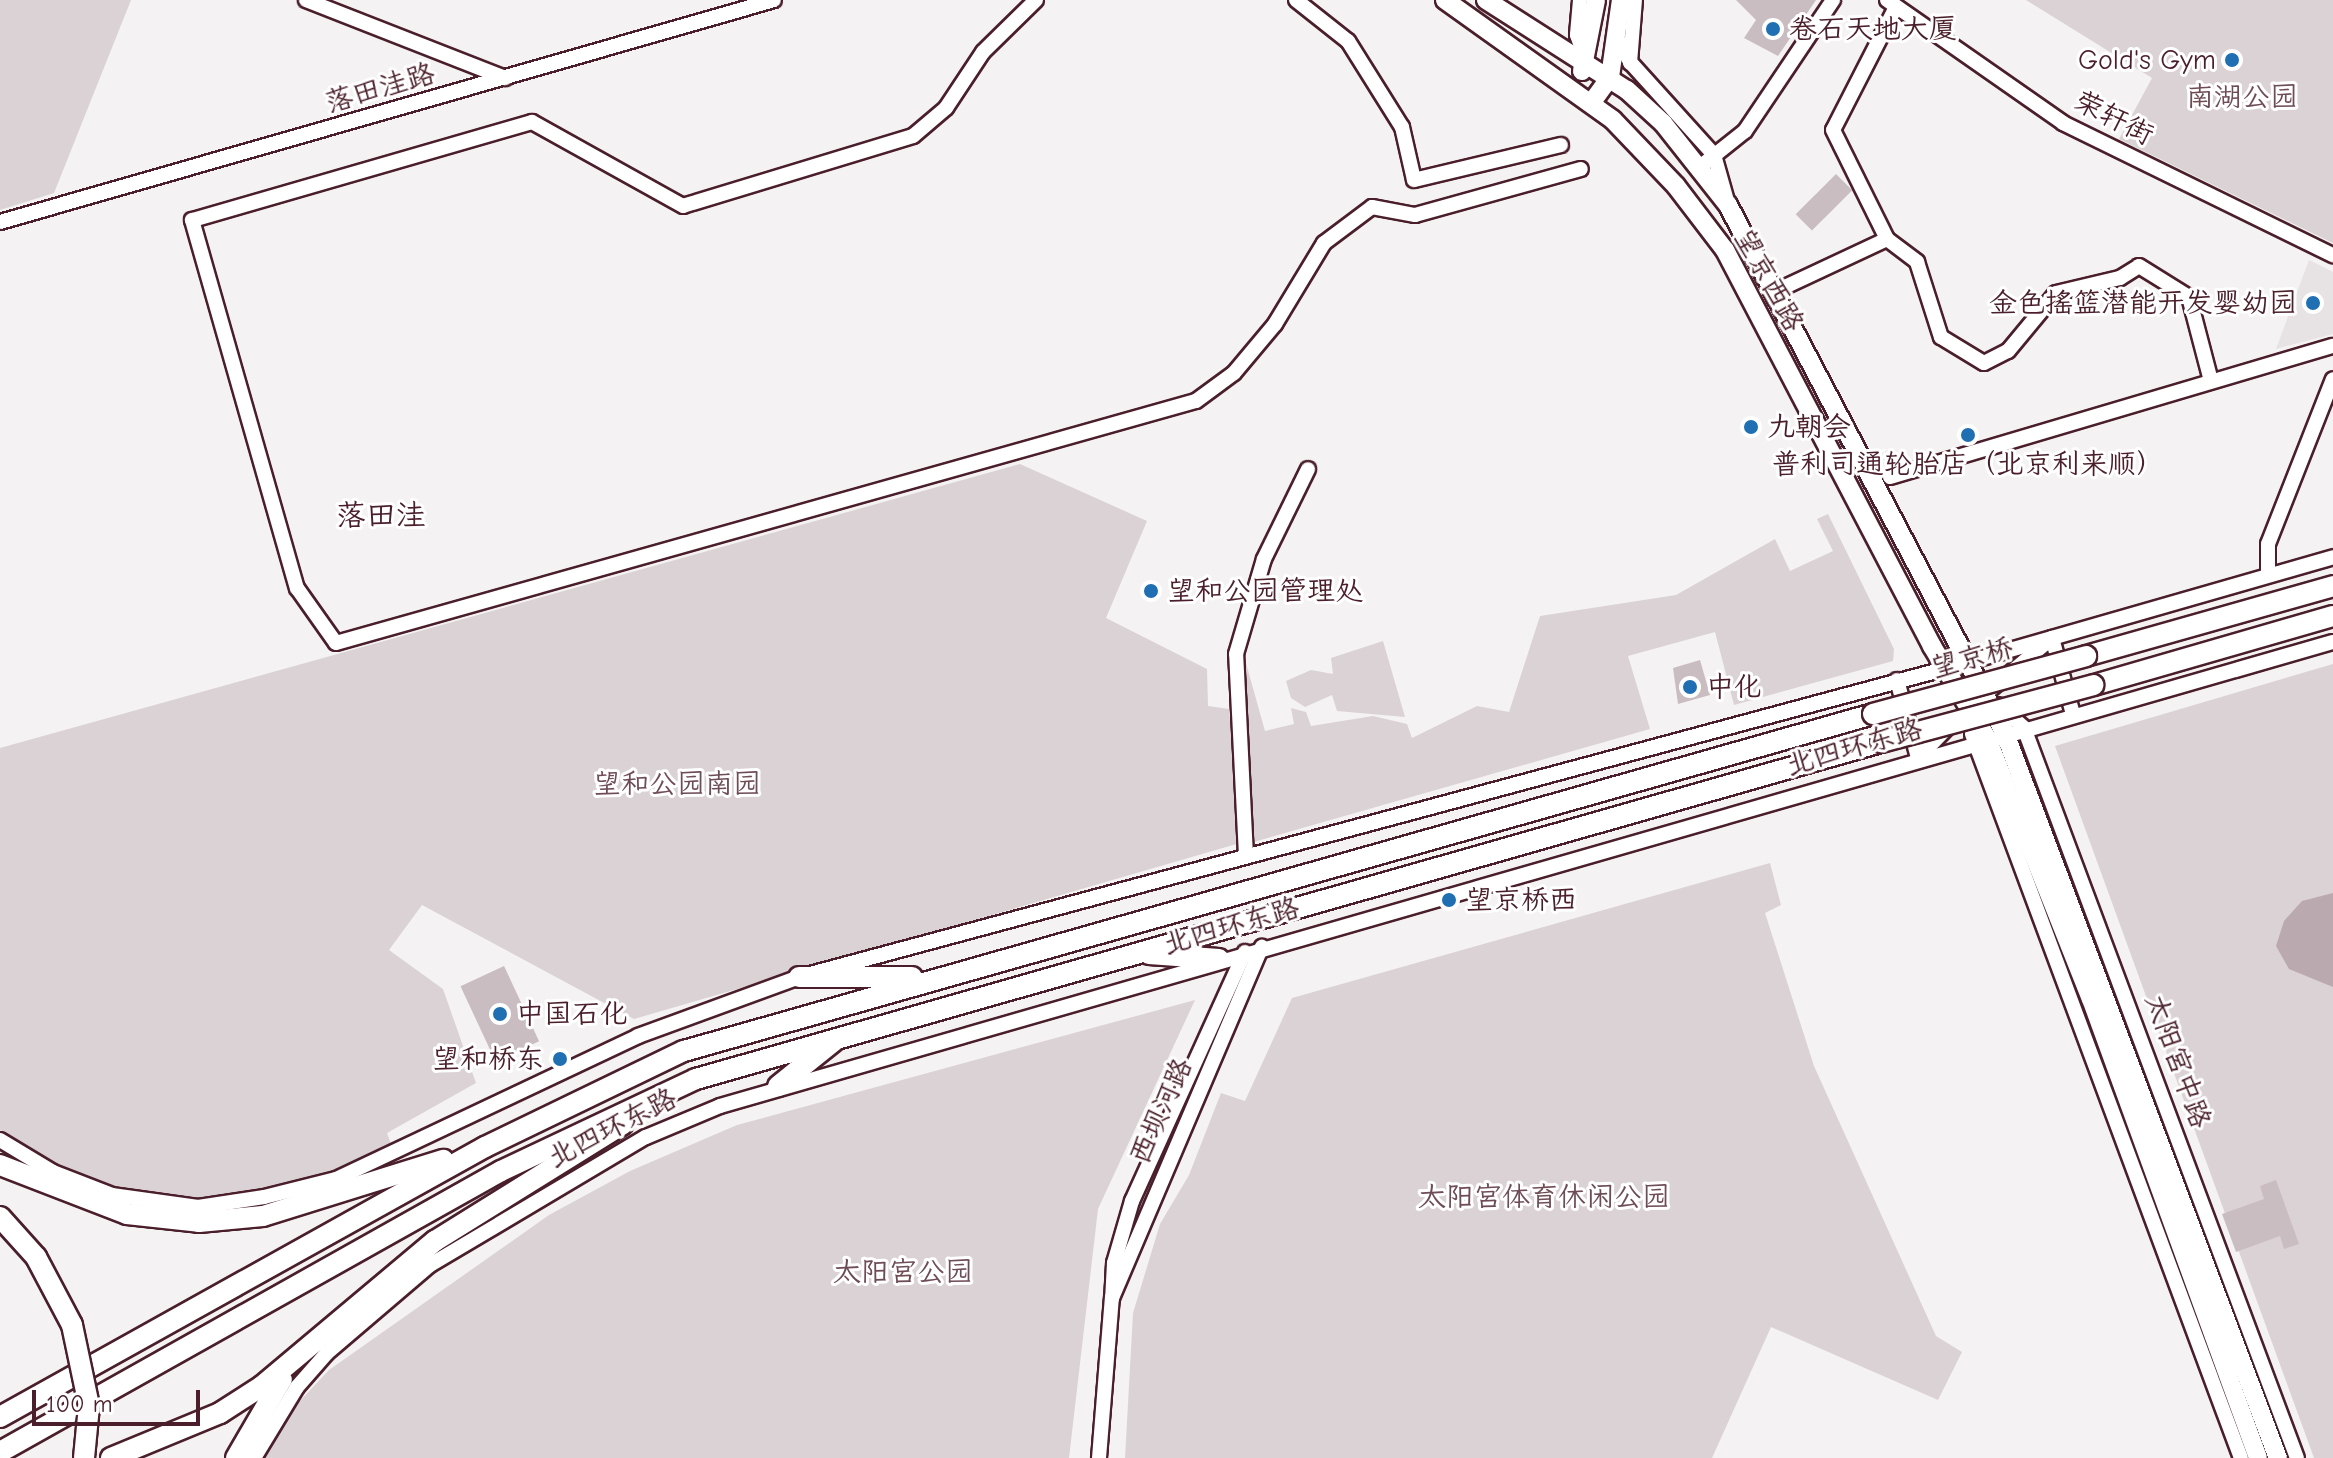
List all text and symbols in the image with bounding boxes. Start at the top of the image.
place label: 卷石天地大厦 [1789,12,1957,46]
marker: 卷石天地大厦 [1764,20,1782,38]
place label: Gold's Gym [2078,43,2216,77]
marker: Gold's Gym [2223,51,2241,69]
street label: 落田洼路 [322,56,438,120]
park label: 南湖公园 [2186,80,2298,114]
street label: 荣轩街 [2069,84,2159,152]
street label: 望京西路 [1727,223,1811,337]
place label: 金色摇篮潜能开发婴幼园 [1989,286,2297,320]
marker: 金色摇篮潜能开发婴幼园 [2304,294,2322,312]
place label: 九朝会 [1767,410,1851,444]
marker: 九朝会 [1742,418,1760,436]
marker: 普利司通轮胎店（北京利来顺） [1959,426,1977,444]
place label: 普利司通轮胎店（北京利来顺） [1772,447,2164,481]
district label: 落田洼 [336,498,426,534]
place label: 望和公园管理处 [1167,574,1363,608]
marker: 望和公园管理处 [1142,582,1160,600]
street label: 望京桥 [1927,631,2017,685]
place label: 中化 [1706,670,1762,704]
marker: 中化 [1681,678,1699,696]
street label: 北四环东路 [1782,712,1926,782]
park label: 望和公园南园 [593,767,761,801]
place label: 望京桥西 [1465,883,1577,917]
street label: 北四环东路 [1159,891,1303,961]
marker: 望京桥西 [1440,891,1458,909]
street label: 太阳宫中路 [2138,989,2218,1133]
place label: 中国石化 [516,997,628,1031]
marker: 中国石化 [491,1005,509,1023]
place label: 望和桥东 [432,1042,544,1076]
marker: 望和桥东 [551,1050,569,1068]
street label: 西坝河路 [1123,1053,1199,1169]
street label: 北四环东路 [542,1081,682,1175]
park label: 太阳宫体育休闲公园 [1418,1180,1670,1214]
park label: 太阳宫公园 [833,1255,973,1289]
scale bar [36,1374,204,1424]
text: 100 m [46,1390,113,1418]

